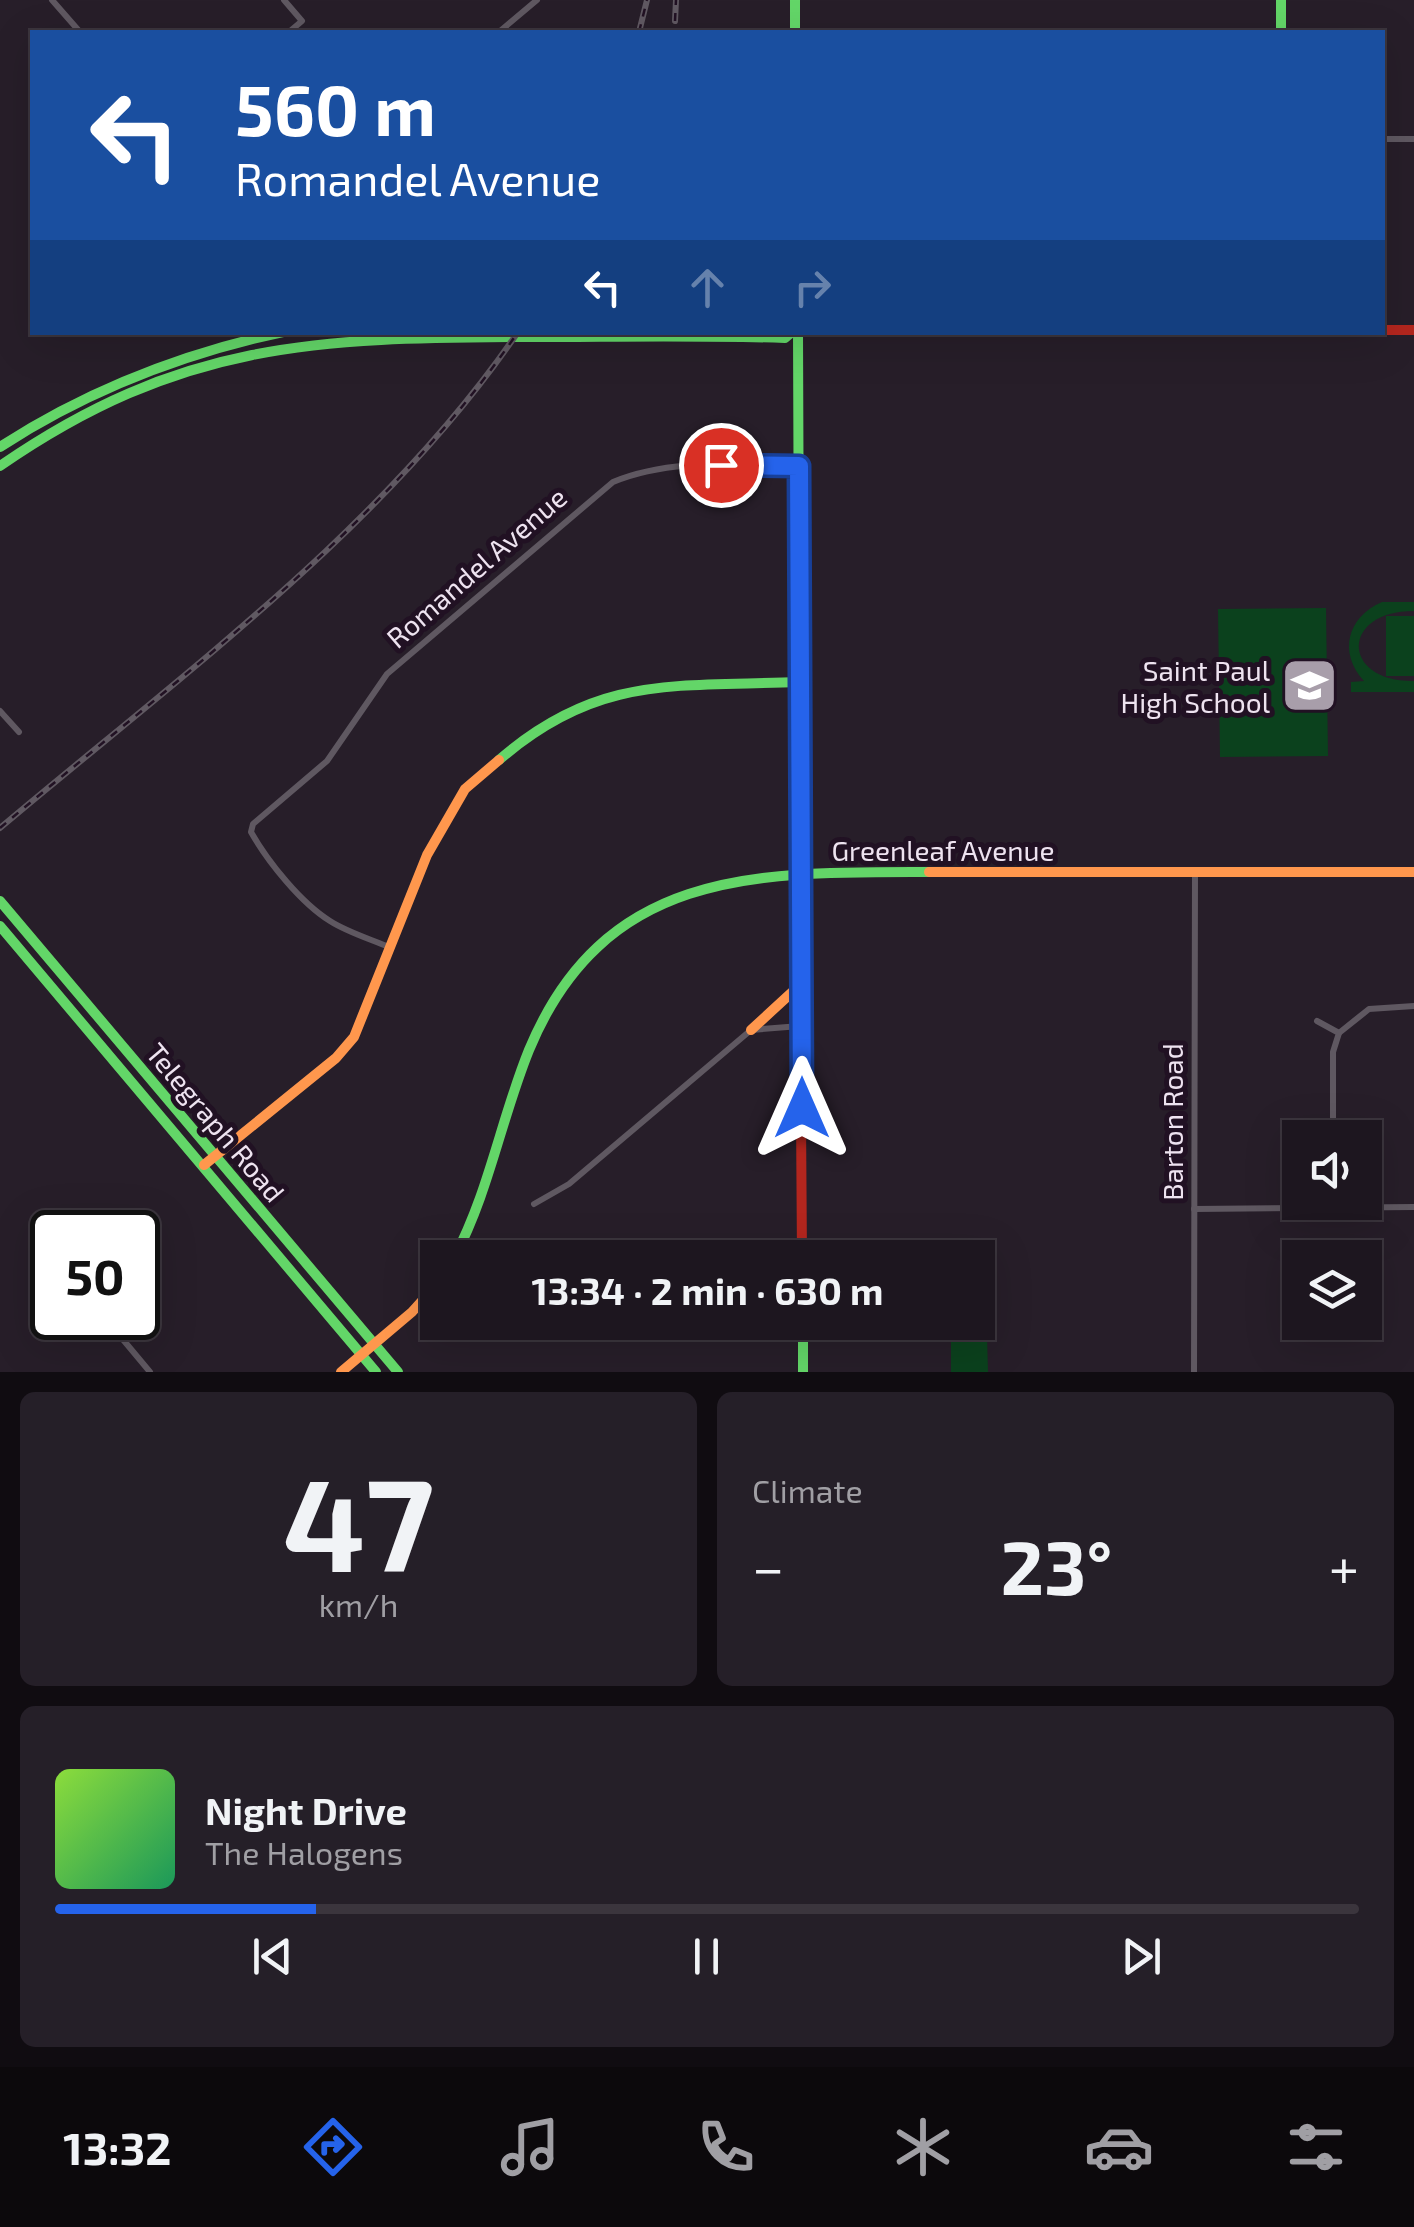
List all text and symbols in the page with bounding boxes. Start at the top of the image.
text: 560 m [235,66,436,150]
icon: left [70,70,200,200]
text: Romandel Avenue [235,151,600,205]
icon: left [575,260,630,315]
icon: ahead [680,260,735,315]
icon: right [785,260,840,315]
pin [679,423,764,508]
icon: arrive [694,438,749,493]
street label: Romandel Avenue [379,480,573,654]
place label: Saint Paul High School [1120,653,1271,719]
school or university icon: Saint Paul High School [1279,656,1339,716]
street label: Greenleaf Avenue [831,833,1055,867]
street label: Telegraph Road [140,1036,292,1208]
street label: Barton Road [1155,1043,1189,1201]
position arrow [750,1056,854,1160]
map controls [1282,1120,1382,1340]
button: sound [1282,1120,1382,1220]
speed limit sign: 50 [30,1210,160,1340]
button: layers [1282,1240,1382,1340]
text: 13:34 · 2 min · 630 m [531,1267,884,1313]
text: 47 [283,1442,434,1598]
text: Climate [752,1471,863,1509]
text: 23° [1000,1520,1112,1610]
text: − [752,1533,784,1599]
text: + [1329,1533,1359,1599]
text: km/h [319,1585,398,1623]
text: Night Drive [205,1787,407,1833]
text: The Halogens [205,1833,403,1871]
icon: previous [245,1929,300,1984]
icon: pause [679,1929,734,1984]
icon: next [1114,1929,1169,1984]
icon: directions [298,2112,368,2182]
icon: music [495,2112,565,2182]
icon: phone [691,2112,761,2182]
icon: climate [888,2112,958,2182]
icon: car [1084,2112,1154,2182]
icon: filters [1281,2112,1351,2182]
text: 13:32 [63,2120,171,2174]

